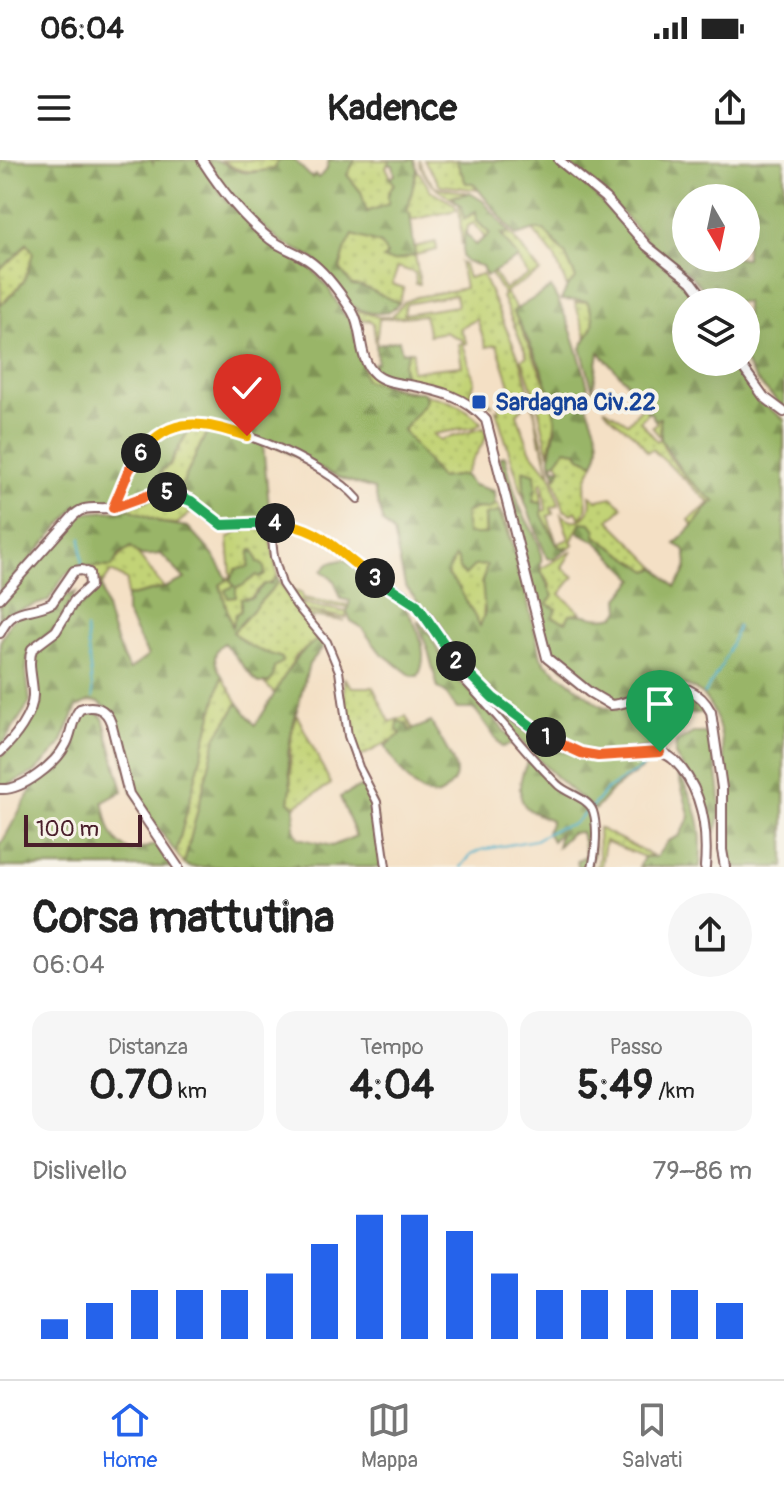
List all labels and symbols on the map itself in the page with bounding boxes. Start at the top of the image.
north arrow [672,184,760,272]
pin [213,354,281,436]
place label: Sardagna Civ.22 [495,388,656,417]
marker: Sardagna Civ.22 [470,393,488,411]
pin: 6 [121,433,161,473]
pin: 5 [147,472,187,512]
pin: 4 [255,503,295,543]
pin: 3 [355,558,395,598]
pin: 2 [436,641,476,681]
pin [626,670,694,752]
pin: 1 [526,717,566,757]
scale bar [24,811,142,847]

